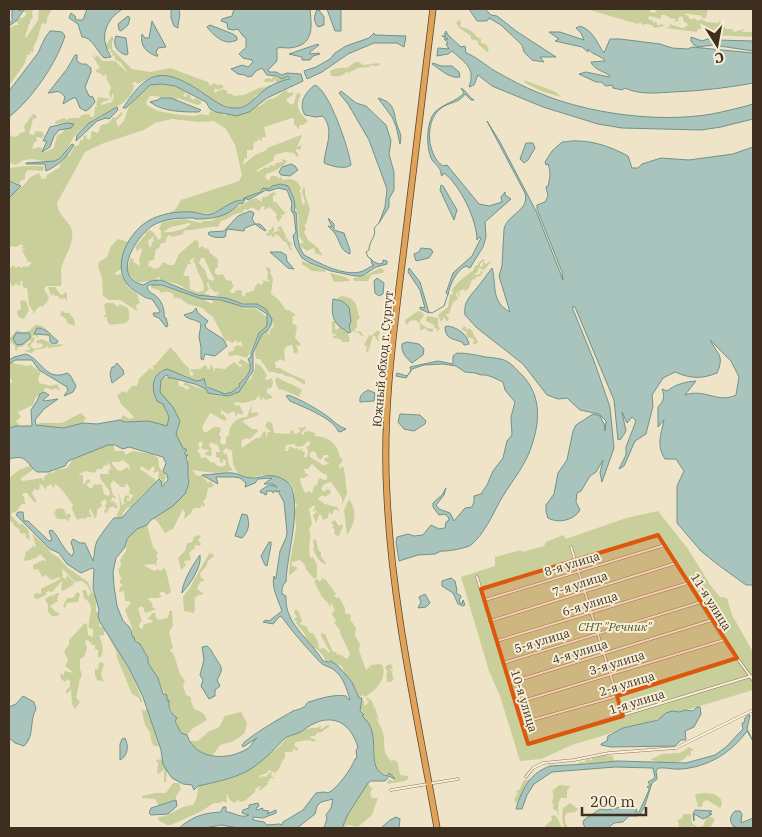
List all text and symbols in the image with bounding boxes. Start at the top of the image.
north arrow [692,20,742,70]
text: С [713,48,726,67]
street label: Южный обход г. Сургут [369,290,396,428]
street label: 8-я улица [542,548,602,579]
street label: 7-я улица [550,567,610,600]
street label: 11-я улица [688,570,735,633]
street label: 6-я улица [560,588,620,619]
park label: СНТ "Речник" [578,619,653,634]
street label: 5-я улица [512,625,572,656]
street label: 4-я улица [550,636,610,667]
street label: 3-я улица [587,647,647,678]
street label: 10-я улица [508,668,541,734]
street label: 2-я улица [597,668,657,699]
street label: 1-я улица [607,686,667,717]
scale bar [582,784,646,816]
text: 200 m [590,792,635,811]

